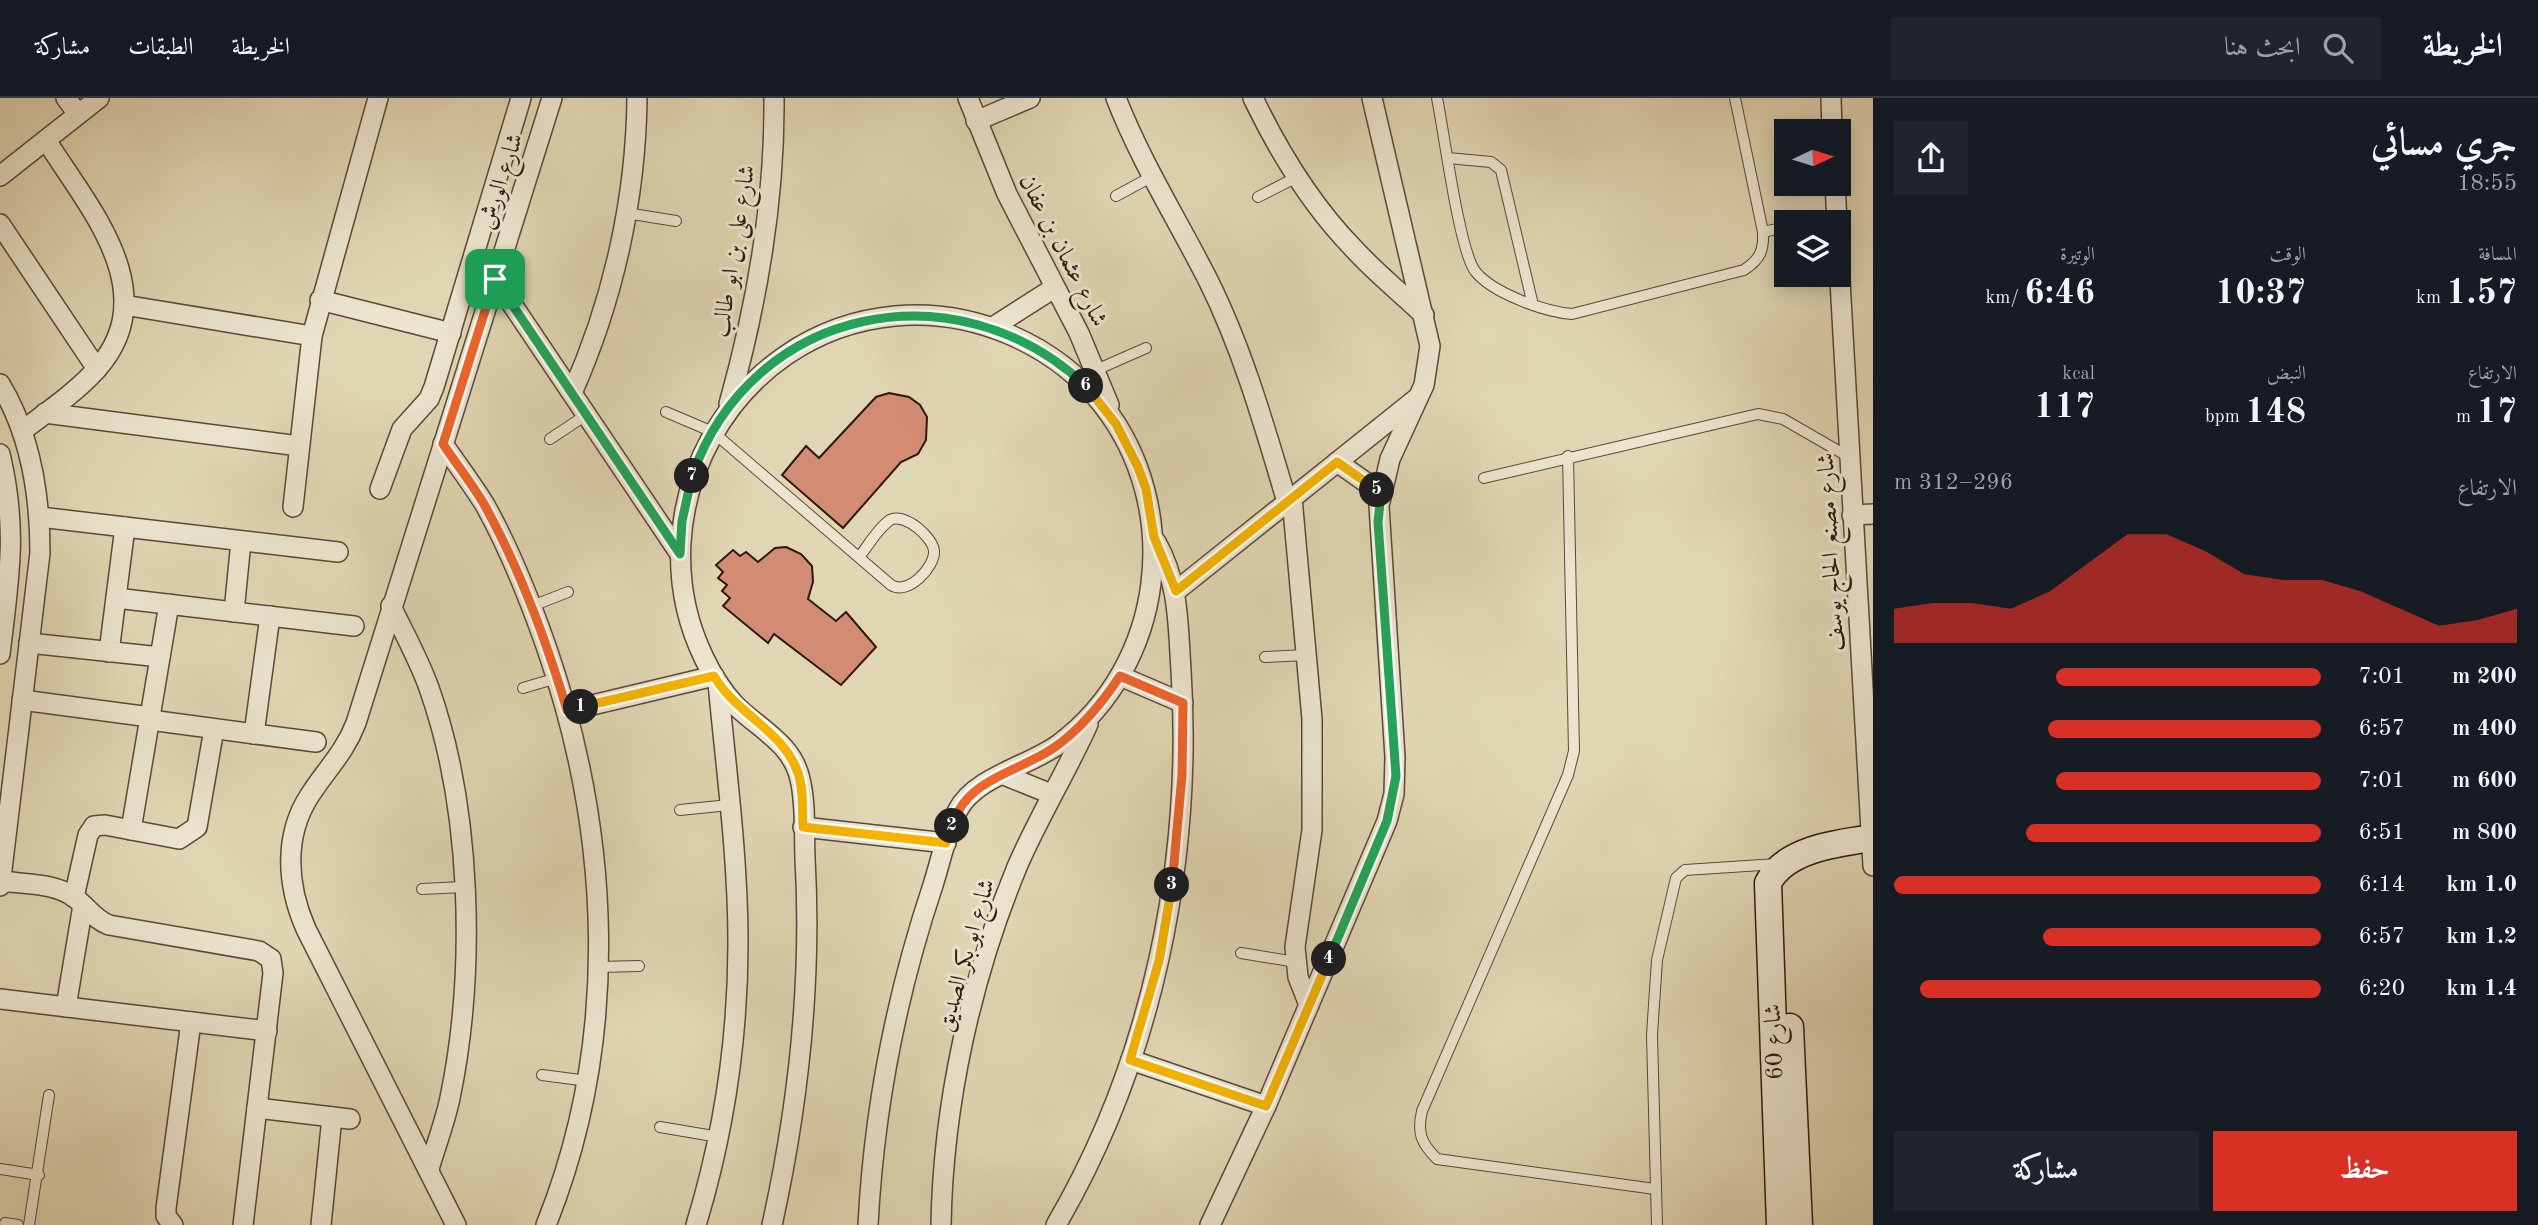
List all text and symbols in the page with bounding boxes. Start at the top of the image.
search box [1891,17,2381,80]
icon: search [2319,29,2357,67]
text: الخريطة [2423,31,2503,64]
text: ابحث هنا [2224,35,2301,61]
text: مشاركة [35,36,90,60]
text: الطبقات [128,36,194,60]
text: الخريطة [232,36,290,60]
north arrow [1774,119,1852,196]
map controls [1774,119,1851,287]
button: share [1894,121,1968,195]
text: جري مسائي [2371,125,2517,163]
street label: شارع الورش [475,131,534,234]
street label: شارع على بن ابو طالب [709,163,766,340]
street label: شارع عثمان بن عفان [1008,171,1111,334]
text: 18:55 [2457,172,2517,195]
button: layers [1774,210,1851,287]
text: الوتيرة [2060,246,2095,265]
text: الوقت [2270,246,2306,265]
text: المسافة [2478,246,2517,265]
pin [465,249,525,309]
icon: arrive [476,260,514,298]
text: 6:46 [2024,276,2095,311]
text: 10:37 [2215,276,2306,311]
text: 1.57 [2446,276,2517,311]
text: /km [1985,289,2024,308]
text: km [2416,289,2446,308]
text: kcal [2062,365,2095,384]
text: النبض [2267,365,2306,384]
text: الارتفاع [2468,365,2517,384]
pin: 6 [1068,368,1104,404]
text: 6 [1080,376,1091,395]
text: 117 [2034,390,2095,425]
text: 148 [2245,395,2306,430]
text: 17 [2476,395,2517,430]
text: bpm [2205,408,2245,427]
text: m [2456,408,2476,427]
street label: شارع مصنع الحاج يوسف [1815,452,1857,652]
pin: 7 [674,458,710,494]
text: 7 [686,466,697,485]
text: 296–312 m [1894,471,2013,494]
pin: 5 [1360,472,1394,508]
text: الارتفاع [2457,477,2517,500]
text: 5 [1371,480,1382,499]
text: 7:01 [2359,665,2405,688]
text: 200 m [2452,665,2517,688]
pin: 1 [564,690,598,724]
text: 1 [575,697,586,716]
text: 6:57 [2359,717,2405,740]
text: 400 m [2452,717,2517,740]
text: 7:01 [2359,769,2405,792]
text: 600 m [2452,769,2517,792]
pin: 2 [934,808,970,844]
text: 2 [946,816,957,835]
text: 6:51 [2359,821,2405,844]
text: 800 m [2452,821,2517,844]
pin: 3 [1154,868,1190,902]
text: 6:14 [2359,873,2405,896]
text: 1.0 km [2446,873,2517,896]
text: 3 [1166,875,1177,894]
street label: شارع ابو بكر الصديق [932,876,1006,1036]
text: 6:57 [2359,925,2405,948]
text: 1.2 km [2446,925,2517,948]
pin: 4 [1312,942,1346,976]
text: 4 [1323,949,1334,968]
text: 6:20 [2359,977,2405,1000]
text: 1.4 km [2446,977,2517,1000]
street label: شارع 60 [1762,1003,1794,1080]
button: مشاركة [1894,1131,2199,1211]
button: حفظ [2213,1131,2517,1211]

